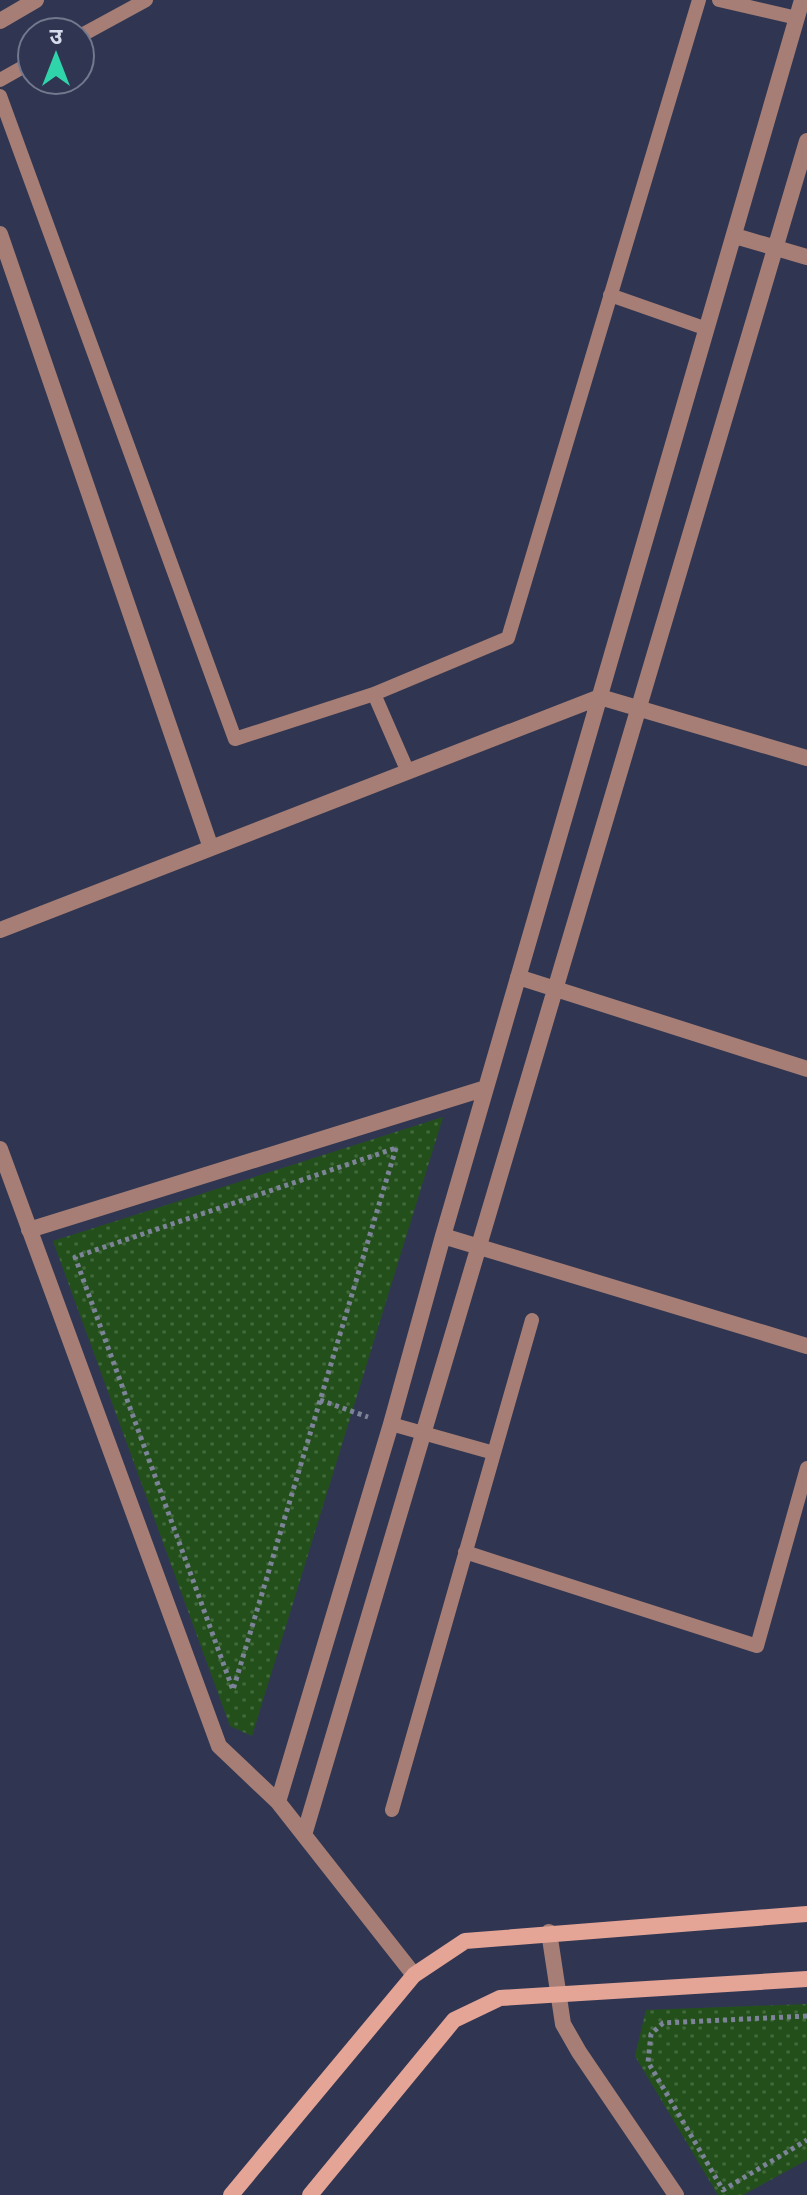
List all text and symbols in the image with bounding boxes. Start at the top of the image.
north arrow [16,16,96,96]
text: उ [50,23,64,50]

